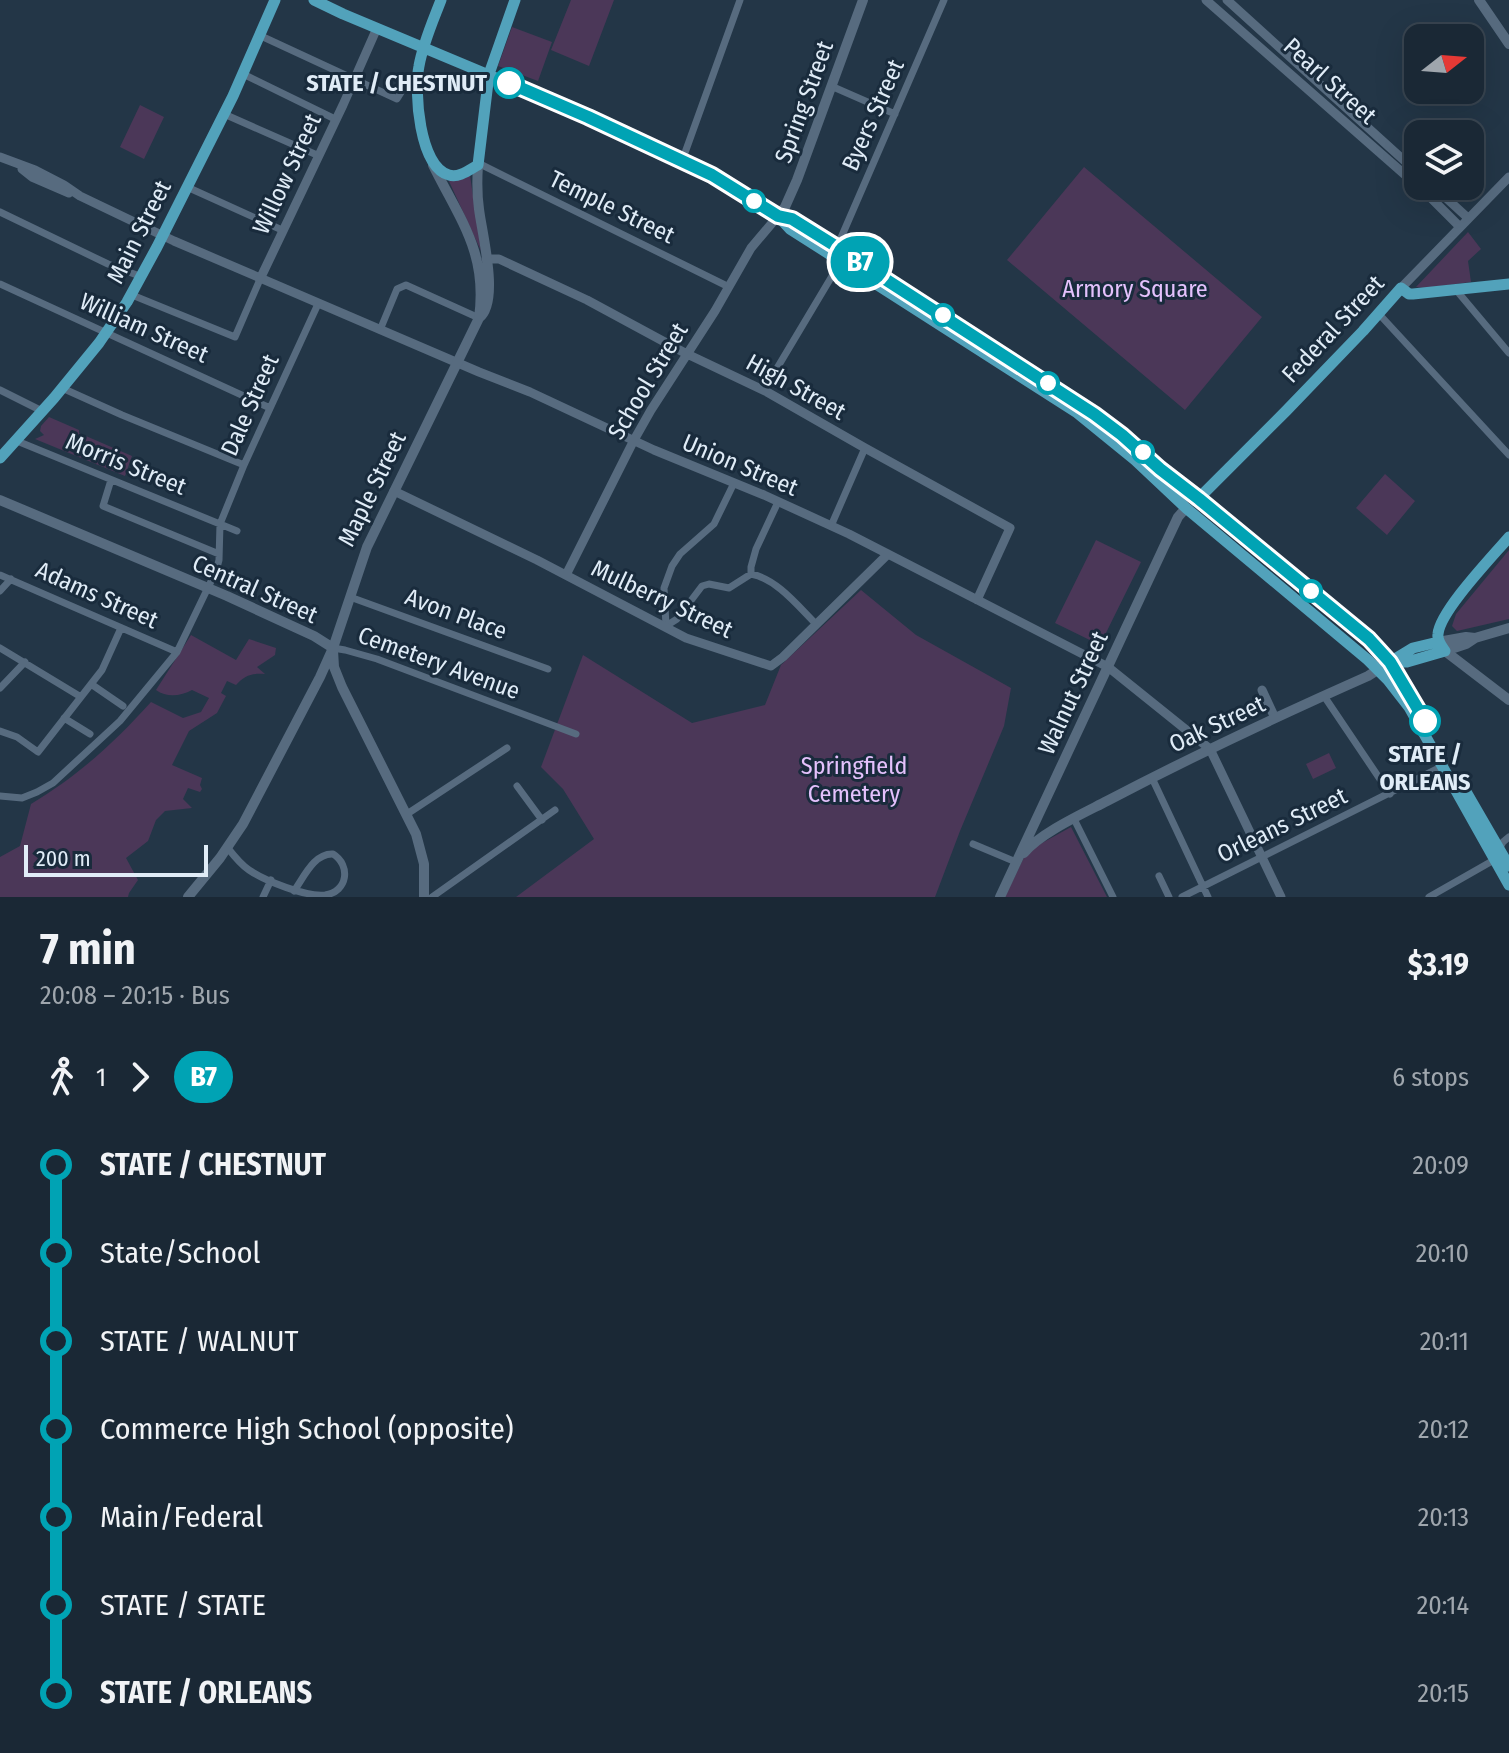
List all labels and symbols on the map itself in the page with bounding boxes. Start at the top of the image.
north arrow [1404,24,1484,104]
street label: Pearl Street [1278,32,1382,130]
street label: Spring Street [769,37,839,167]
street label: Byers Street [836,55,910,175]
marker: STATE / CHESTNUT [494,68,524,98]
place label: STATE / CHESTNUT [306,69,487,97]
street label: Willow Street [247,109,327,239]
street label: Temple Street [545,165,679,249]
street label: Main Street [101,176,177,288]
unlabelled marker [743,190,765,212]
line badge: B7 [824,236,896,288]
street label: Federal Street [1276,269,1390,388]
park label: Armory Square [1062,275,1208,303]
street label: William Street [75,287,213,369]
unlabelled marker [932,304,954,326]
street label: School Street [602,317,694,444]
street label: High Street [741,348,851,426]
street label: Dale Street [215,350,285,460]
unlabelled marker [1037,372,1059,394]
street label: Morris Street [62,427,190,501]
street label: Maple Street [332,427,412,551]
street label: Union Street [678,428,802,502]
unlabelled marker [1132,441,1154,463]
street label: Central Street [188,549,322,629]
street label: Mulberry Street [587,554,737,644]
street label: Adams Street [32,556,162,634]
unlabelled marker [1300,580,1322,602]
street label: Avon Place [401,583,511,645]
street label: Cemetery Avenue [354,621,524,705]
street label: Walnut Street [1032,627,1114,759]
street label: Oak Street [1165,690,1269,758]
marker: STATE / ORLEANS [1410,706,1440,736]
place label: STATE / ORLEANS [1379,740,1471,796]
park label: Springfield Cemetery [801,752,907,808]
street label: Orleans Street [1213,782,1351,868]
scale bar [24,841,208,877]

